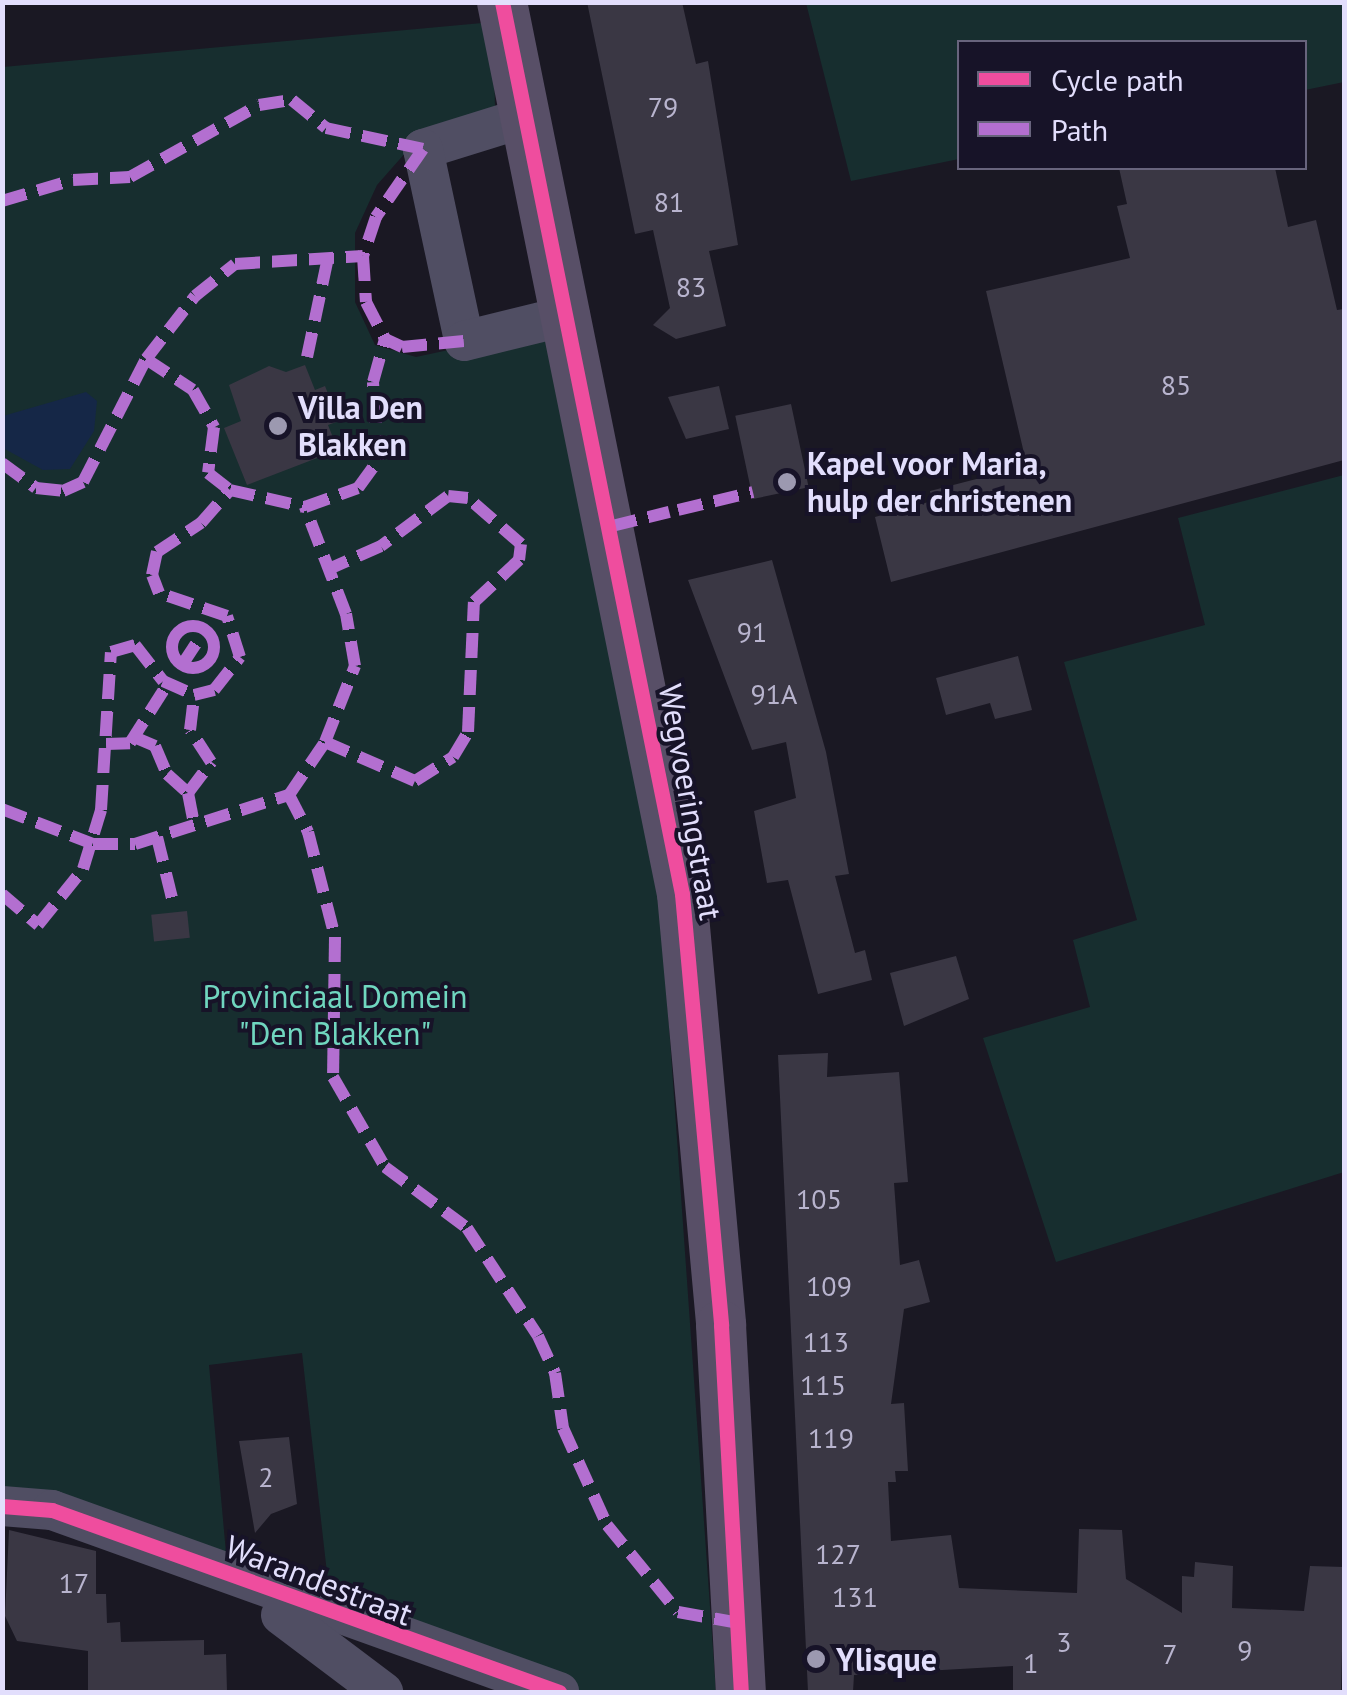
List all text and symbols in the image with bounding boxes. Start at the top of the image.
legend [957,40,1307,170]
text: Cycle path [1051,60,1184,99]
house number: 79 [648,90,678,124]
text: Path [1051,110,1108,149]
house number: 81 [654,185,684,219]
house number: 83 [676,270,706,304]
house number: 85 [1161,368,1191,402]
place label: Villa Den Blakken [298,389,423,464]
marker: Villa Den Blakken [267,415,289,437]
place label: Kapel voor Maria, hulp der christenen [807,445,1072,520]
marker: Kapel voor Maria, hulp der christenen [776,471,798,493]
house number: 91 [737,615,767,649]
house number: 91A [751,677,797,711]
street label: Wegvoeringstraat [651,681,731,923]
park label: Provinciaal Domein "Den Blakken" [203,978,467,1053]
house number: 105 [796,1182,842,1216]
house number: 109 [806,1269,852,1303]
house number: 113 [803,1325,849,1359]
house number: 115 [800,1368,846,1402]
house number: 119 [808,1421,854,1455]
house number: 2 [258,1460,274,1494]
street label: Warandestraat [220,1527,418,1633]
house number: 127 [815,1537,861,1571]
house number: 17 [59,1566,89,1600]
house number: 131 [832,1580,878,1614]
house number: 3 [1056,1625,1072,1659]
house number: 9 [1237,1633,1253,1667]
house number: 7 [1162,1637,1178,1671]
place label: Ylisque [836,1640,937,1678]
house number: 1 [1023,1646,1039,1680]
marker: Ylisque [805,1648,827,1670]

